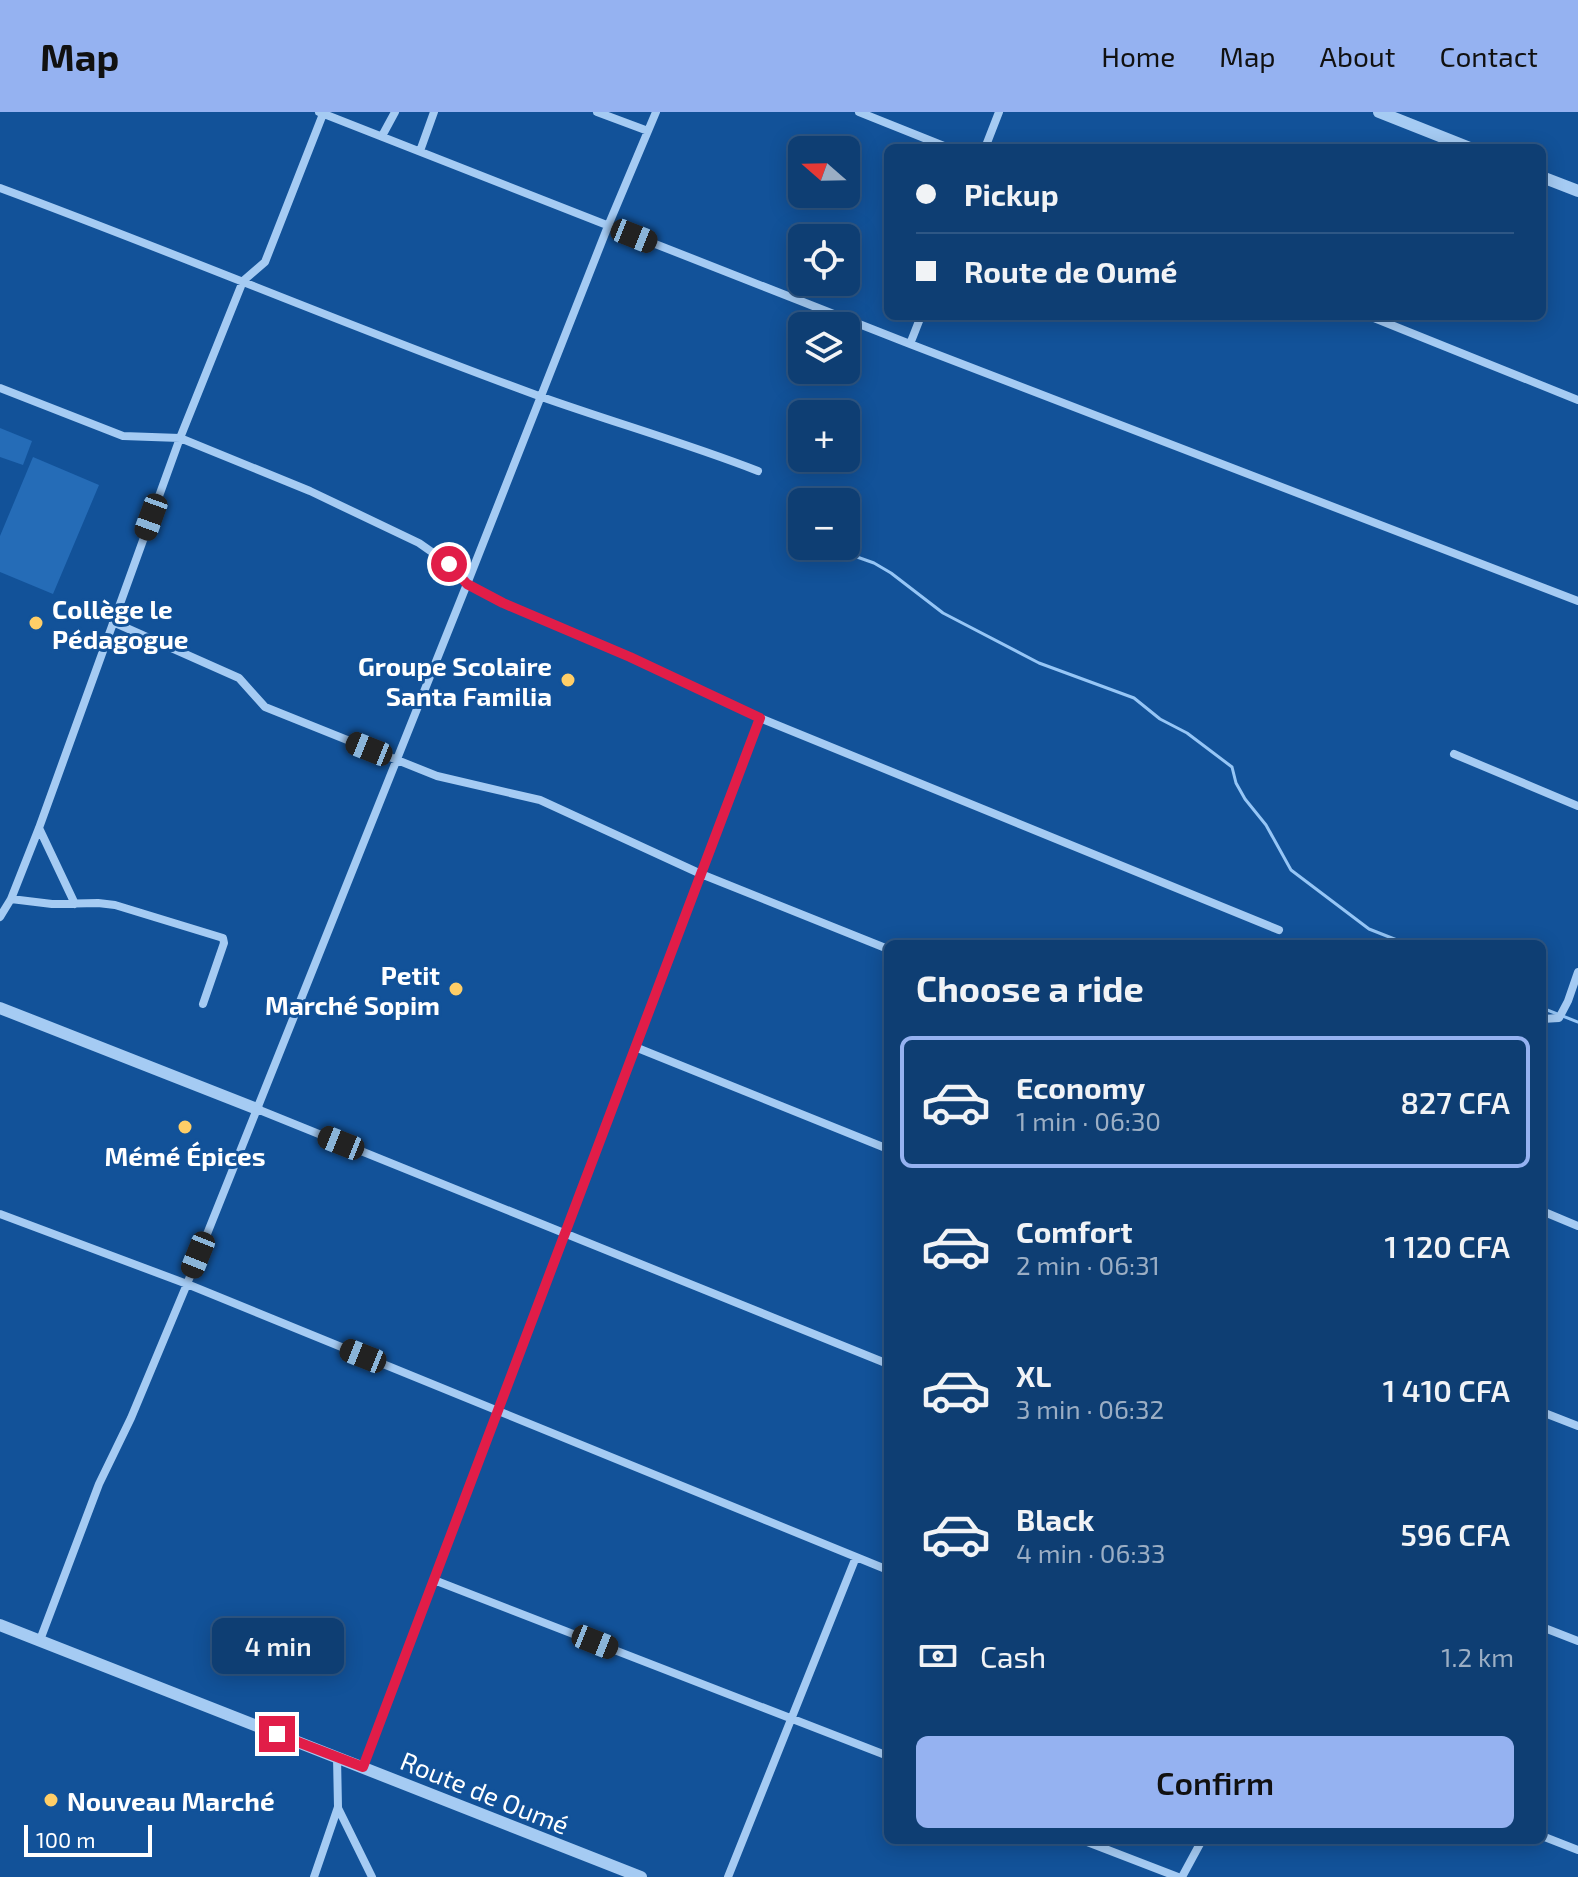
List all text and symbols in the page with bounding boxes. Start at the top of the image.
text: Map [40,33,119,79]
text: Home [1101,39,1175,73]
text: Map [1219,39,1276,73]
text: About [1320,39,1395,73]
text: Contact [1439,39,1538,73]
north arrow [788,136,860,208]
map controls [788,136,860,560]
text: Pickup [964,176,1059,212]
car [607,216,661,256]
button: locate [788,224,860,296]
text: Route de Oumé [964,253,1178,289]
button: layers [788,312,860,384]
button: + [788,400,860,472]
button: − [788,488,860,560]
car [132,490,170,544]
route start [431,546,467,582]
place label: Collège le Pédagogue [52,593,189,654]
marker: Collège le Pédagogue [27,614,45,632]
place label: Groupe Scolaire Santa Familia [358,650,552,711]
marker: Groupe Scolaire Santa Familia [559,671,577,689]
car [342,729,396,769]
place label: Petit Marché Sopim [265,959,440,1020]
text: Choose a ride [916,966,1144,1009]
marker: Petit Marché Sopim [447,980,465,998]
icon: car [920,1066,992,1138]
text: Economy [1016,1069,1145,1105]
text: 827 CFA [1401,1084,1510,1120]
text: 1 min · 06:30 [1016,1105,1161,1136]
marker: Mémé Épices [176,1118,194,1136]
car [314,1123,368,1163]
place label: Mémé Épices [105,1140,265,1171]
icon: car [920,1210,992,1282]
text: Comfort [1016,1213,1133,1249]
car [178,1228,218,1282]
text: 1 120 CFA [1384,1228,1510,1264]
text: 2 min · 06:31 [1016,1249,1160,1280]
car [336,1336,390,1376]
icon: car [920,1354,992,1426]
text: XL [1016,1357,1051,1393]
text: 1 410 CFA [1383,1372,1510,1408]
text: 3 min · 06:32 [1016,1393,1164,1424]
icon: car [920,1498,992,1570]
text: Black [1016,1501,1094,1537]
text: 596 CFA [1401,1516,1510,1552]
text: 4 min · 06:33 [1016,1537,1165,1568]
callout: 4 min [211,1618,343,1674]
car [568,1622,622,1662]
text: 4 min [244,1630,312,1661]
icon: cash [916,1634,960,1678]
text: Cash [980,1638,1046,1674]
text: 1.2 km [1441,1641,1514,1672]
route end [259,1716,295,1752]
button: Confirm [916,1736,1514,1828]
street label: Route de Oumé [396,1744,574,1840]
place label: Nouveau Marché [67,1785,275,1816]
marker: Nouveau Marché [42,1791,60,1809]
scale bar [24,1821,152,1857]
text: 100 m [36,1826,95,1852]

